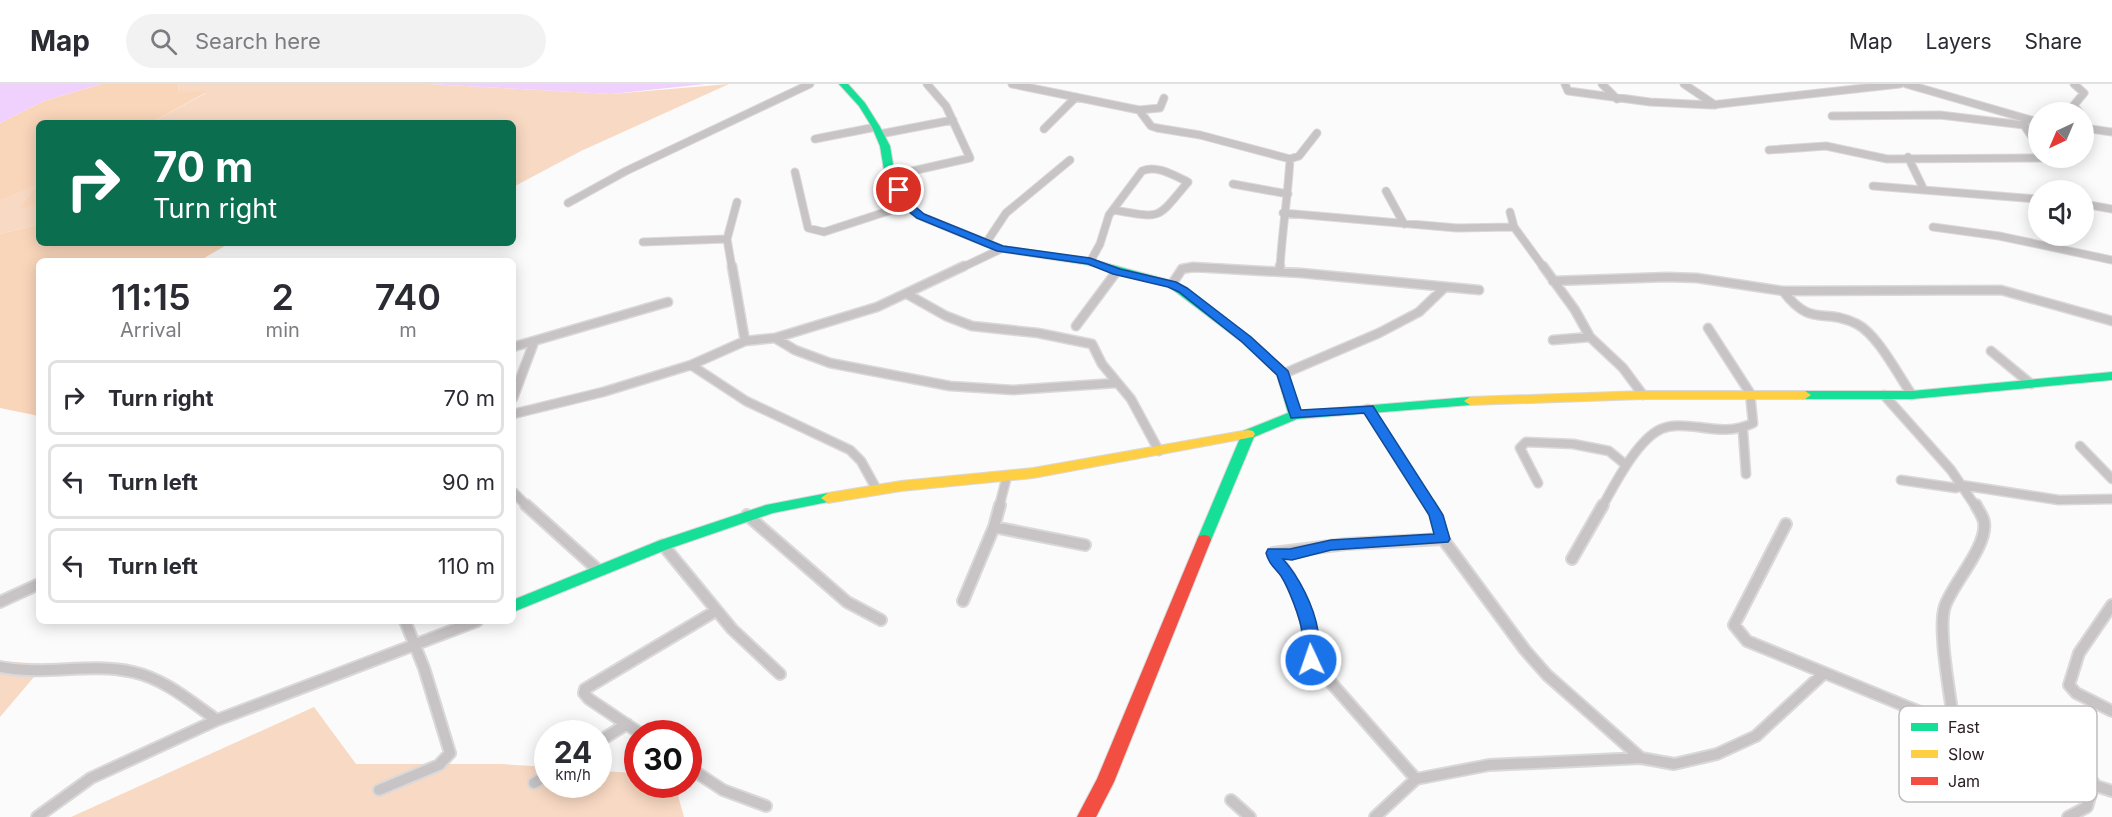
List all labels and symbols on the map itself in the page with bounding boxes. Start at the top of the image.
north arrow [2028,102,2094,168]
pin [873,164,924,215]
position arrow [1279,628,1343,692]
legend [1899,706,2097,802]
text: Fast [1948,717,1980,737]
speed limit sign: 30 [624,720,702,798]
text: Slow [1948,744,1985,764]
text: Jam [1948,771,1980,791]

